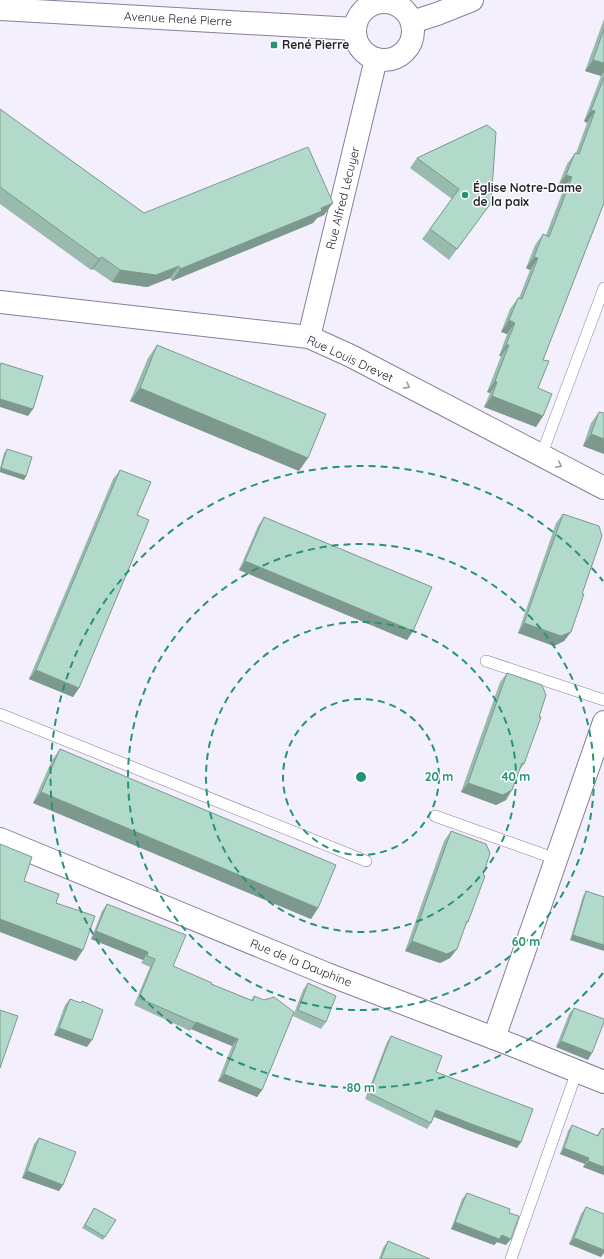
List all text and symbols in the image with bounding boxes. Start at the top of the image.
street label: Avenue René Pierre [124,8,233,29]
place label: René Pierre [282,37,349,52]
marker: René Pierre [269,40,279,50]
street label: Rue Alfred Lécuyer [322,144,363,251]
place label: Église Notre-Dame de la paix [473,180,582,209]
marker: Église Notre-Dame de la paix [460,190,470,200]
street label: Rue Louis Drevet [305,332,396,385]
one-way arrow [403,381,410,388]
one-way arrow [555,460,563,468]
text: 20 m [425,769,453,784]
text: 40 m [502,769,530,784]
centre of rings [354,770,368,784]
text: 60 m [512,934,540,949]
street label: Rue de la Dauphine [248,935,354,990]
text: 80 m [347,1080,375,1095]

